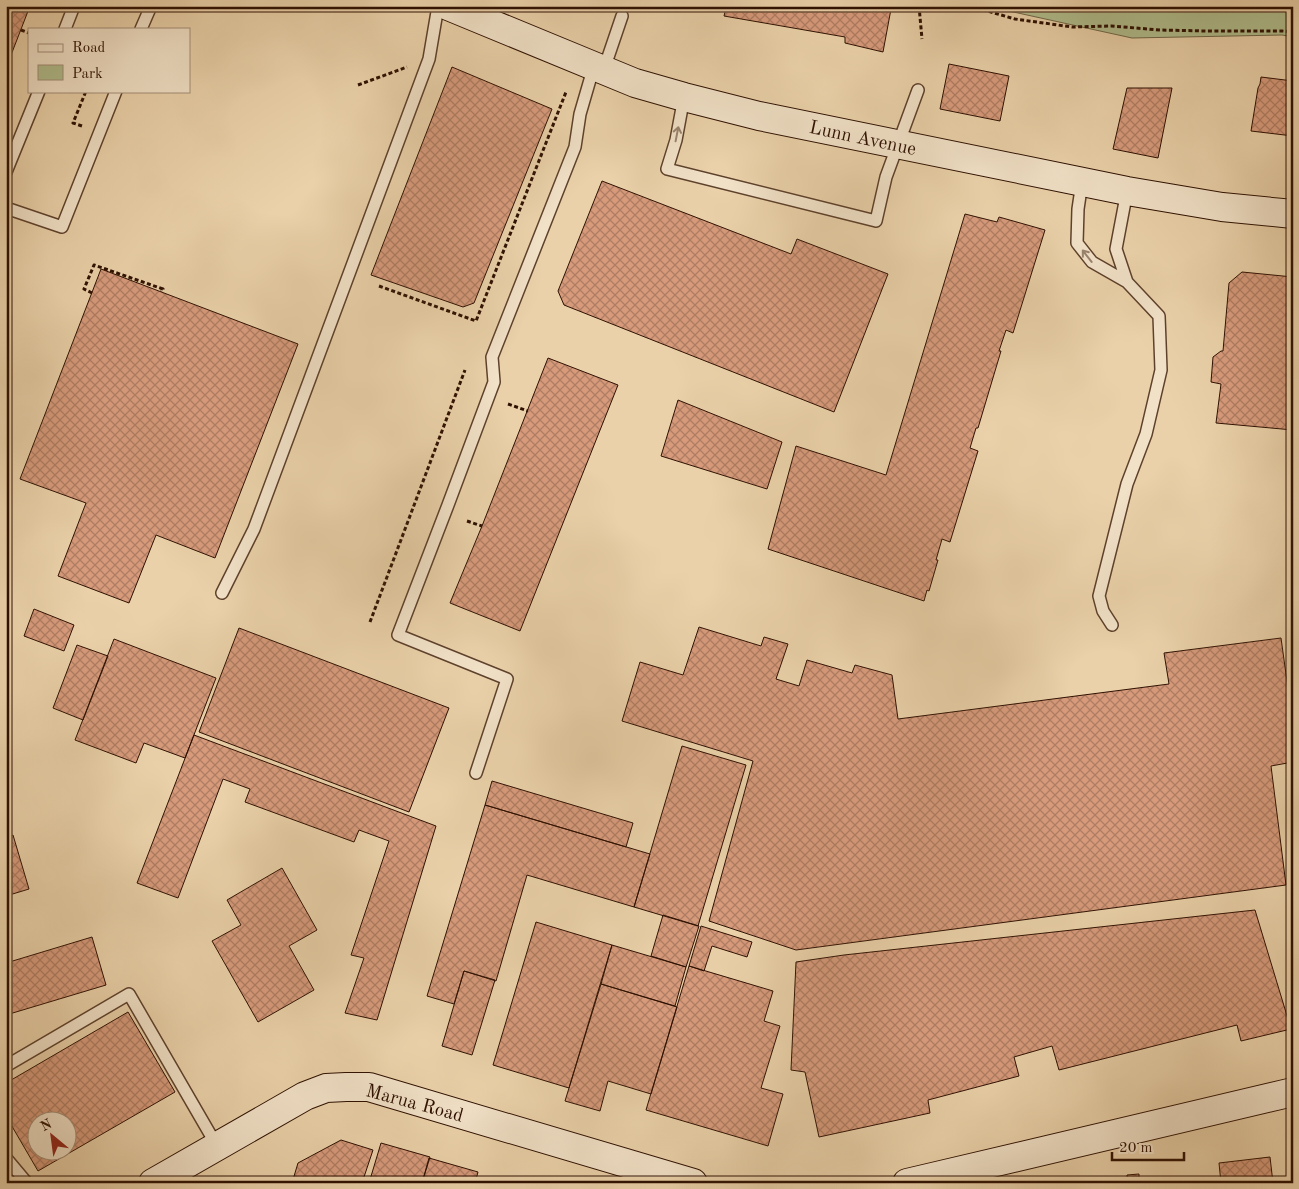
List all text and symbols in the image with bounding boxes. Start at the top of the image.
legend [28,28,190,92]
text: Road [72,41,106,56]
text: Park [72,67,103,82]
street label: Lunn Avenue [807,119,918,160]
one-way arrow [673,126,683,142]
one-way arrow [1081,249,1092,262]
street label: Marua Road [363,1082,465,1127]
north arrow [28,1112,78,1162]
text: N [38,1117,55,1134]
scale bar [1112,1129,1184,1161]
text: 20 m [1119,1141,1153,1156]

